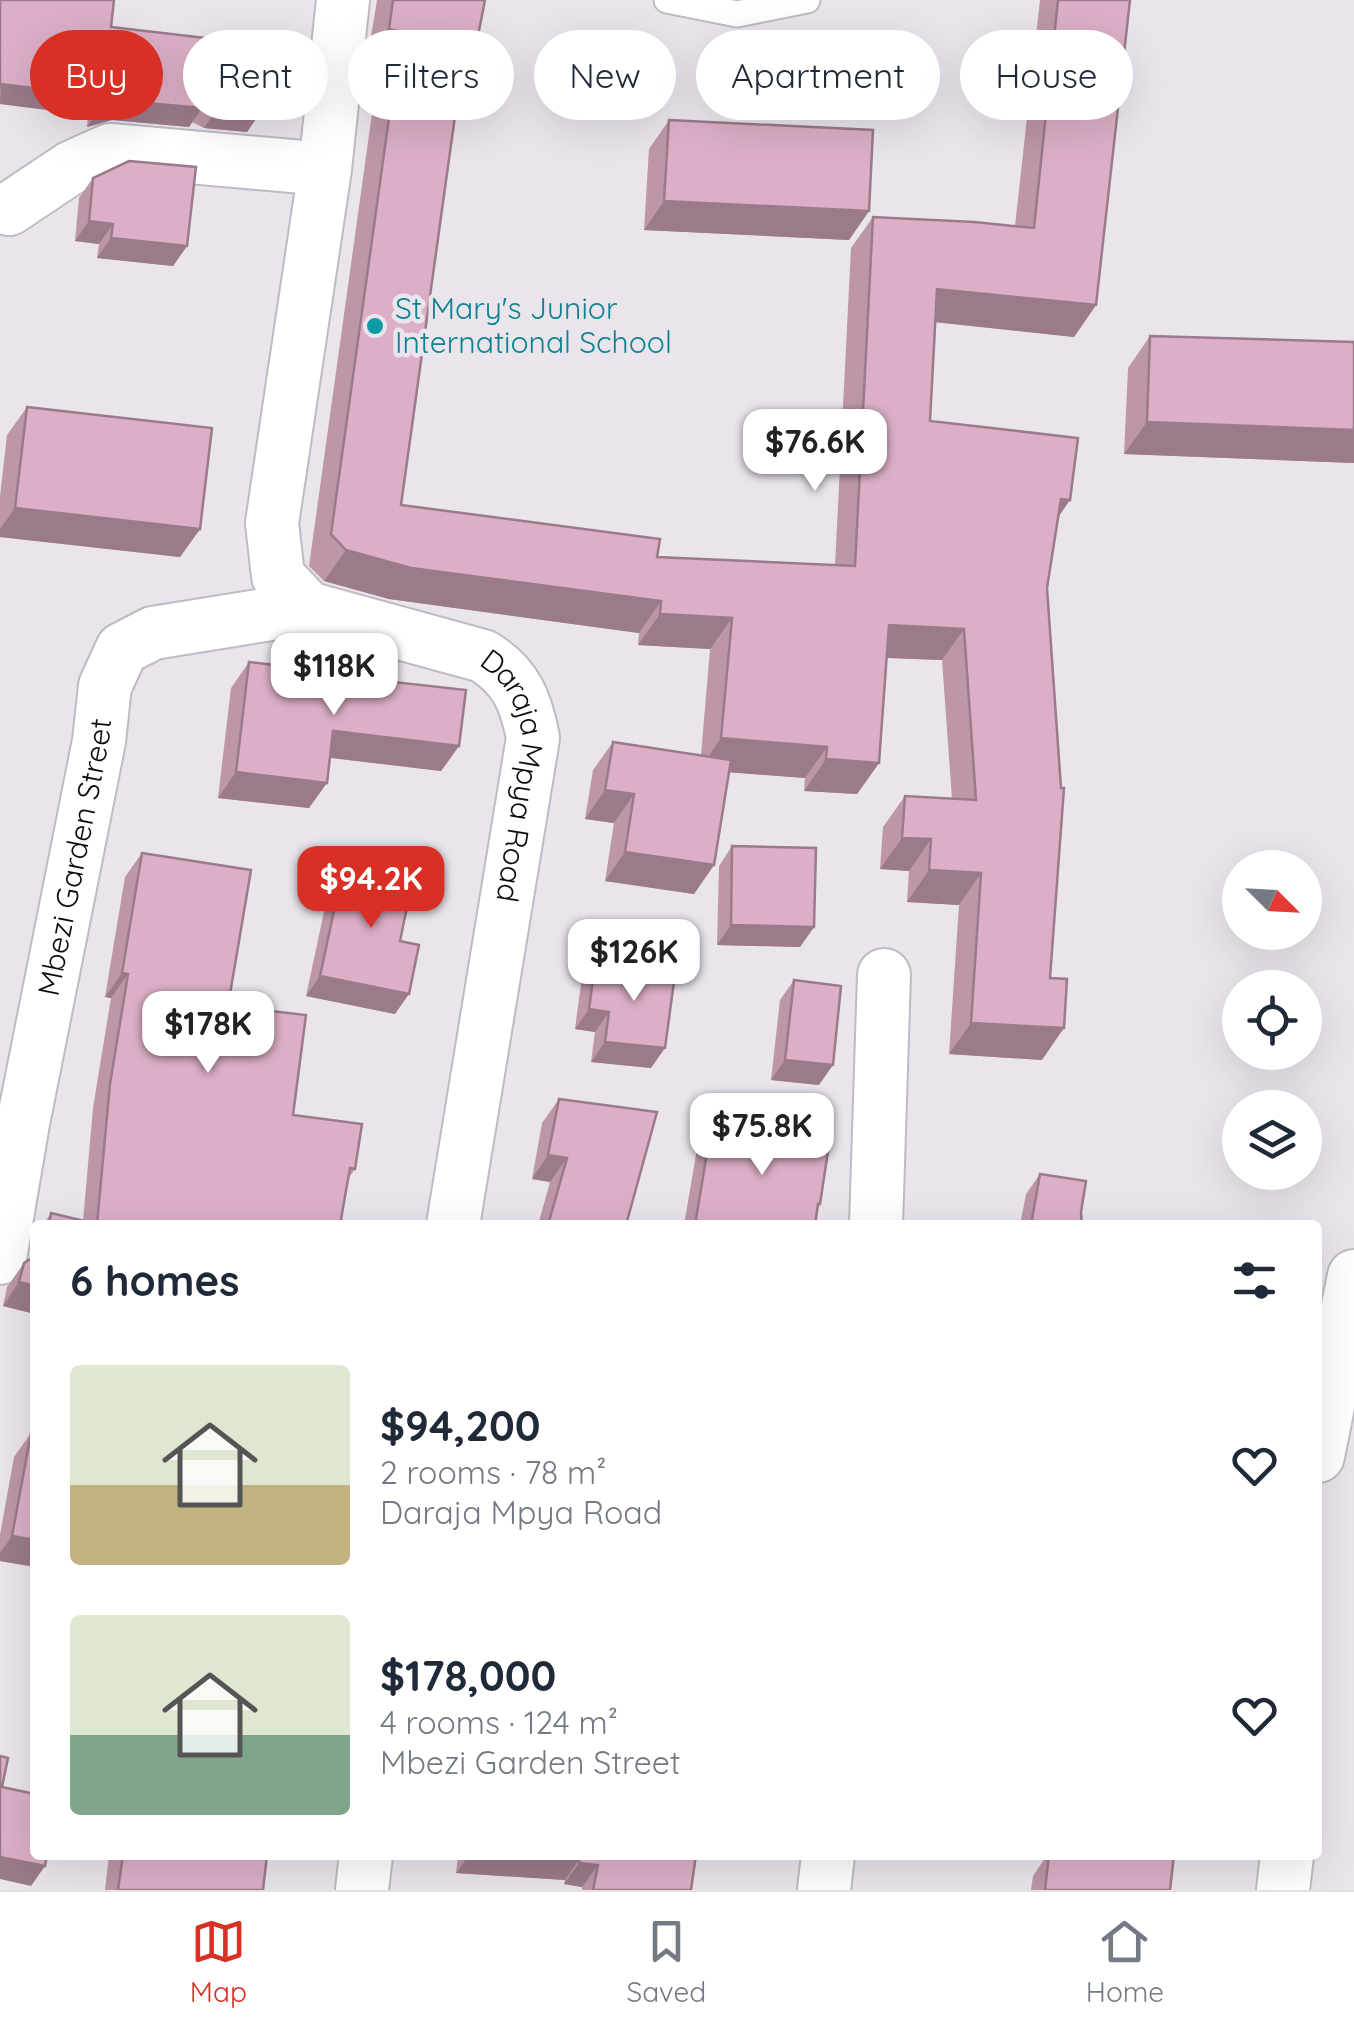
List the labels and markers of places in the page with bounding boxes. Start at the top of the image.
place label: St Mary's Junior International School [395,289,672,361]
marker: St Mary's Junior International School [364,315,386,337]
pin: $76.6K [734,409,896,494]
pin: $118K [264,633,404,718]
pin: $94.2K [290,846,452,931]
pin: $126K [564,919,704,1004]
pin: $178K [138,991,278,1076]
pin: $75.8K [681,1093,843,1178]

